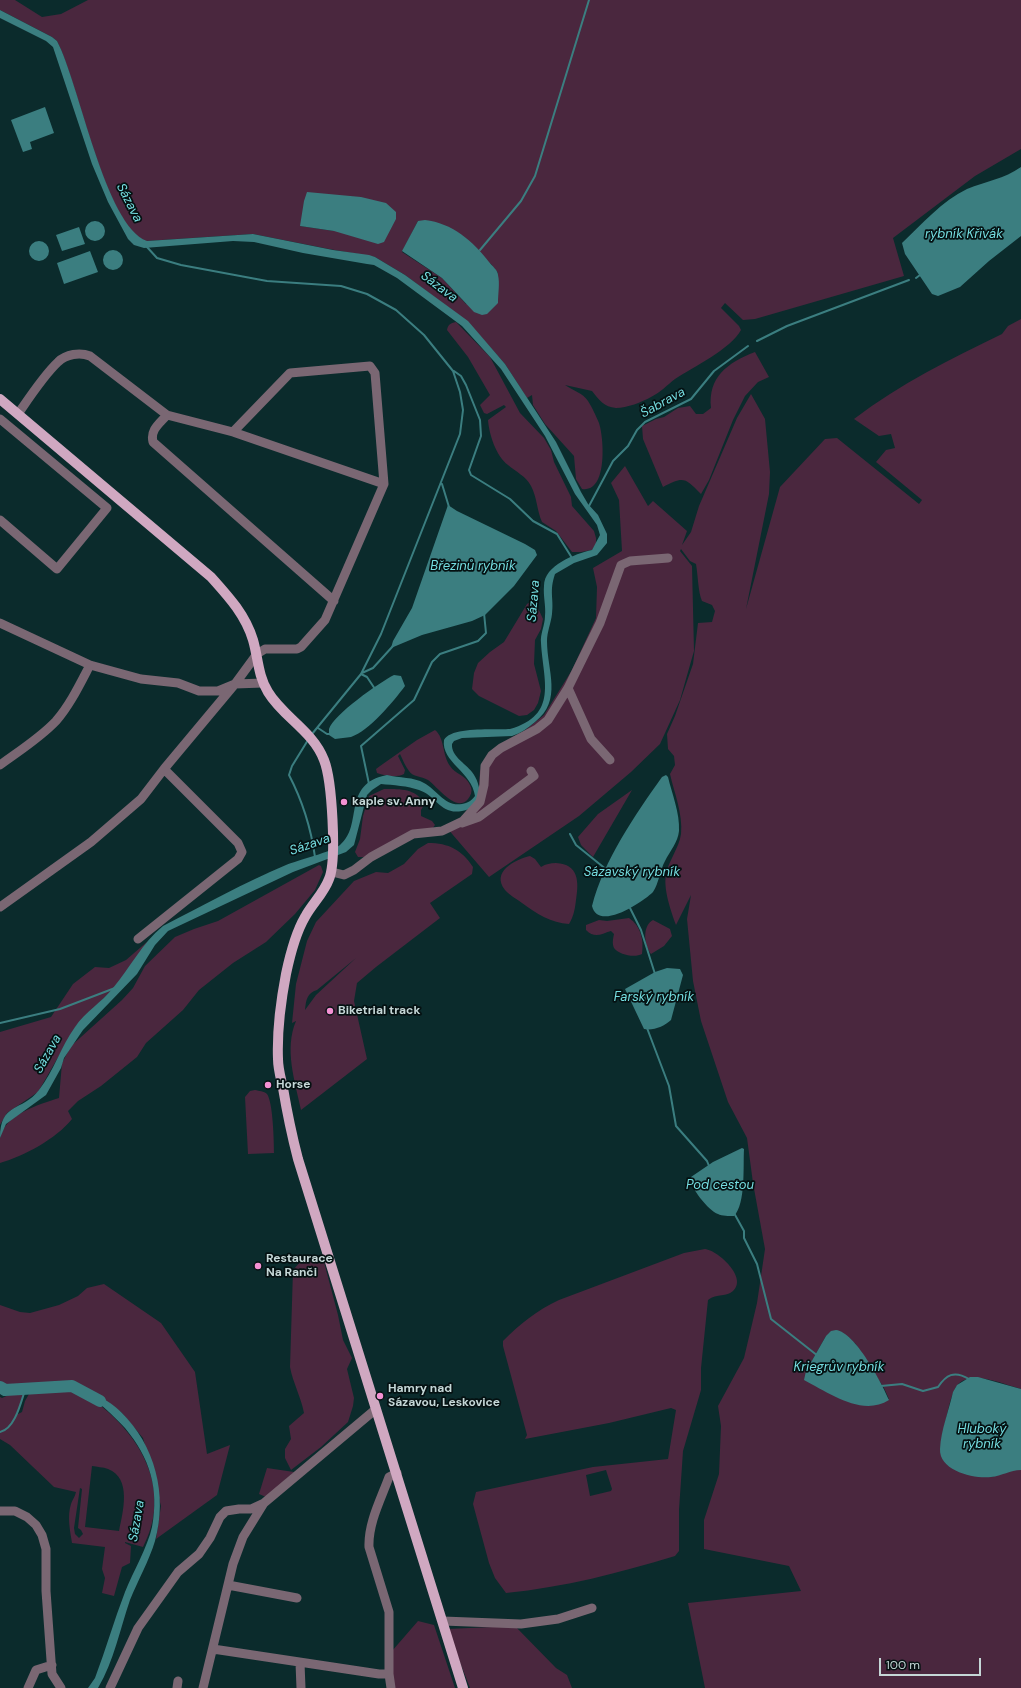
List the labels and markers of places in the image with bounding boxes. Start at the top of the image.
place label: kaple sv. Anny [352,795,435,809]
marker: kaple sv. Anny [339,797,349,807]
place label: Biketrial track [338,1004,420,1018]
marker: Biketrial track [325,1006,335,1016]
place label: Horse [276,1078,310,1092]
marker: Horse [263,1080,273,1090]
place label: Restaurace Na Ranči [266,1252,333,1280]
marker: Restaurace Na Ranči [253,1261,263,1271]
place label: Hamry nad Sázavou, Leskovice [388,1382,500,1410]
marker: Hamry nad Sázavou, Leskovice [375,1391,385,1401]

